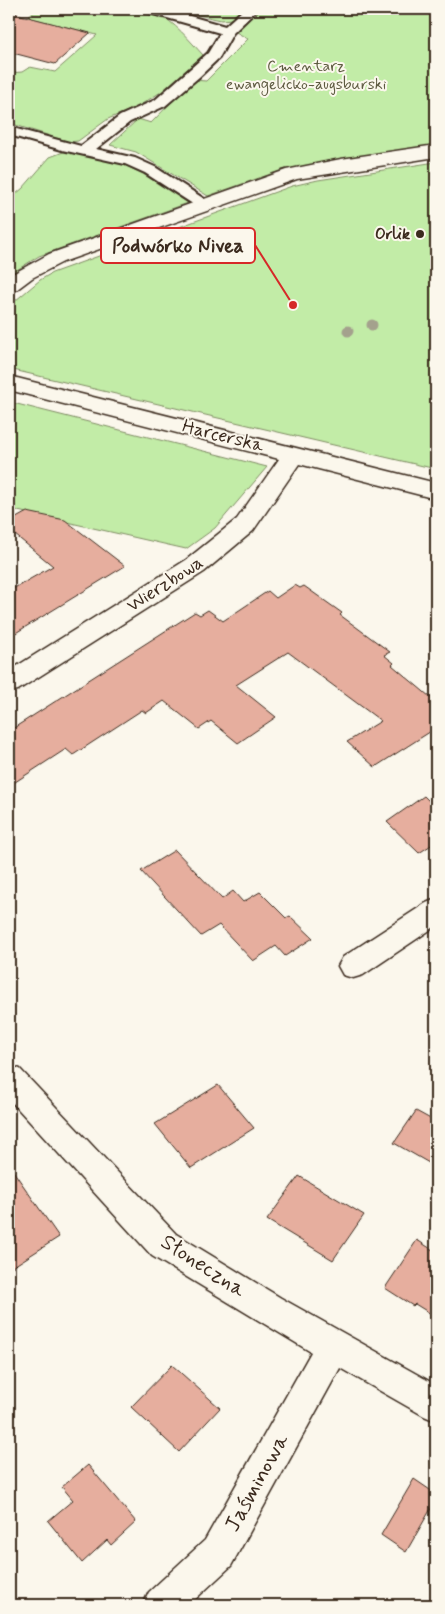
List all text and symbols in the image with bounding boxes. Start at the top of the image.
park label: Cmentarz ewangelicko-augsburski [226,56,387,96]
place label: Orlik [375,224,410,245]
callout: Podwórko Nivea [101,228,255,263]
marker: Orlik [414,228,426,240]
text: Podwórko Nivea [112,233,244,260]
street label: Harcerska [179,414,267,458]
street label: Wierzbowa [122,550,208,618]
street label: Słoneczna [155,1228,251,1304]
street label: Jaśminowa [219,1428,296,1537]

